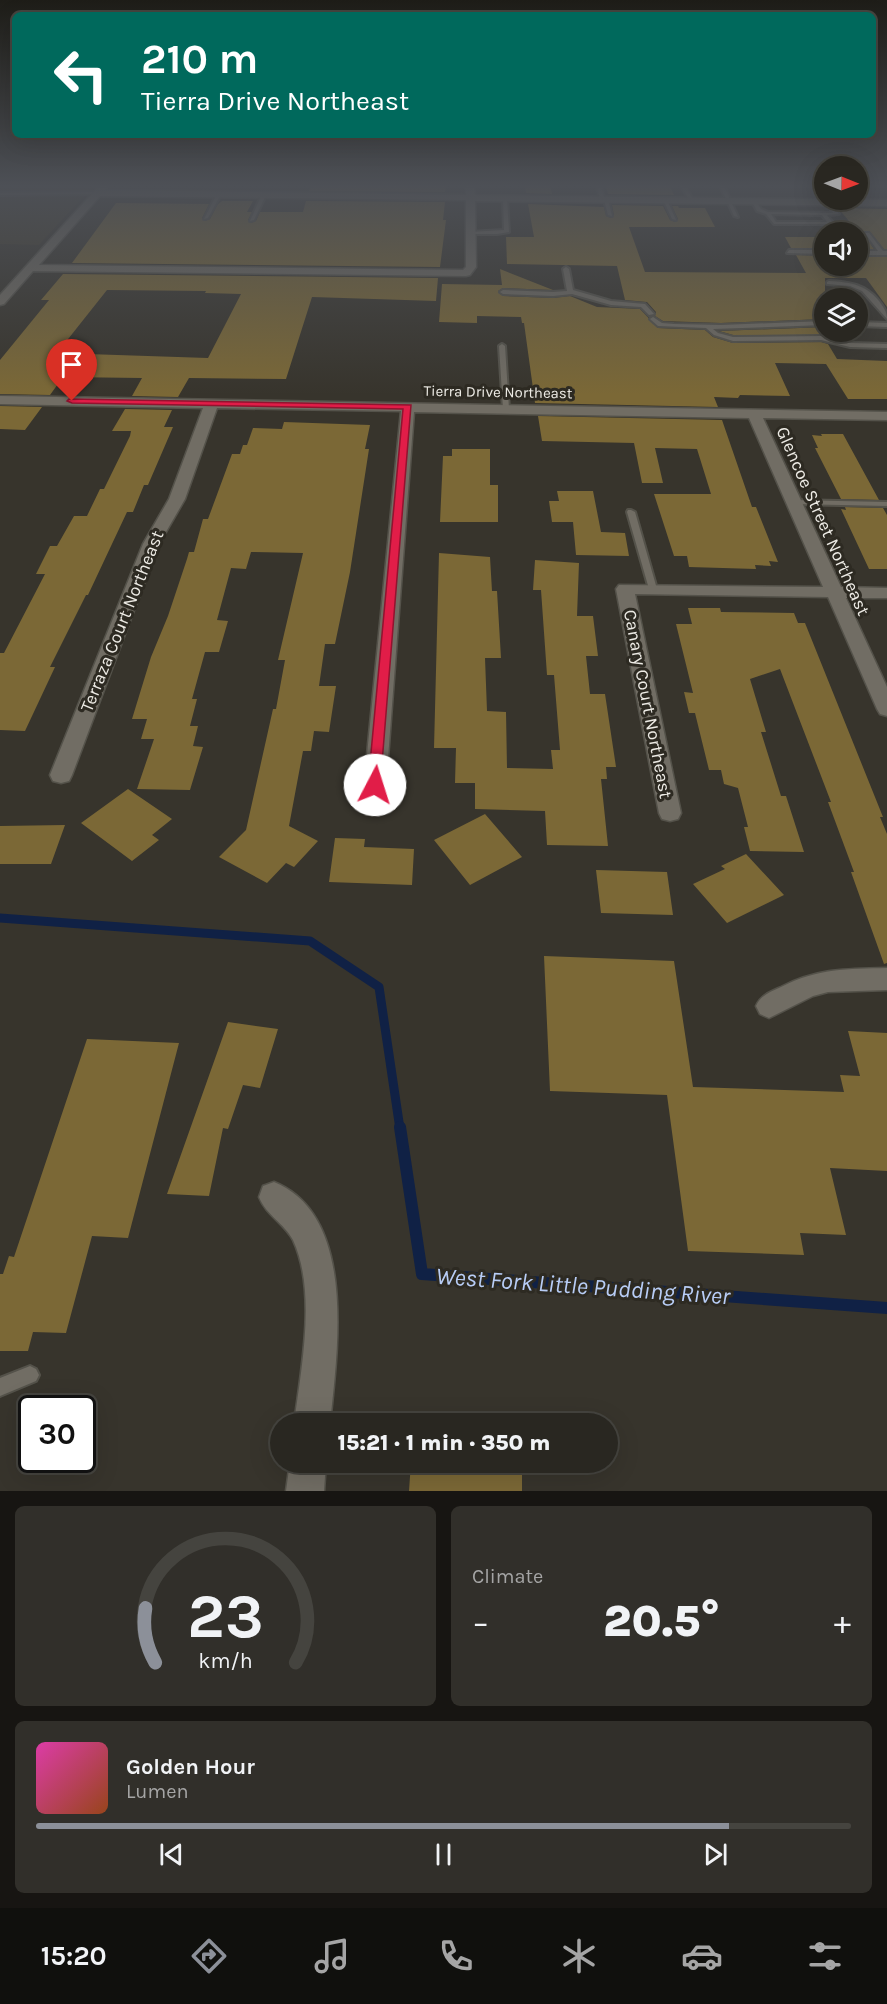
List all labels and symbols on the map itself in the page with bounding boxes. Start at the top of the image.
north arrow [814,156,868,210]
pin [46,339,97,401]
street label: Tierra Drive Northeast [423,382,573,402]
street label: Glencoe Street Northeast [771,423,875,619]
street label: Terraza Court Northeast [76,527,169,715]
street label: Canary Court Northeast [619,608,677,800]
position arrow [343,753,407,817]
water label: West Fork Little Pudding River [435,1262,732,1310]
speed limit sign: 30 [18,1395,96,1473]

